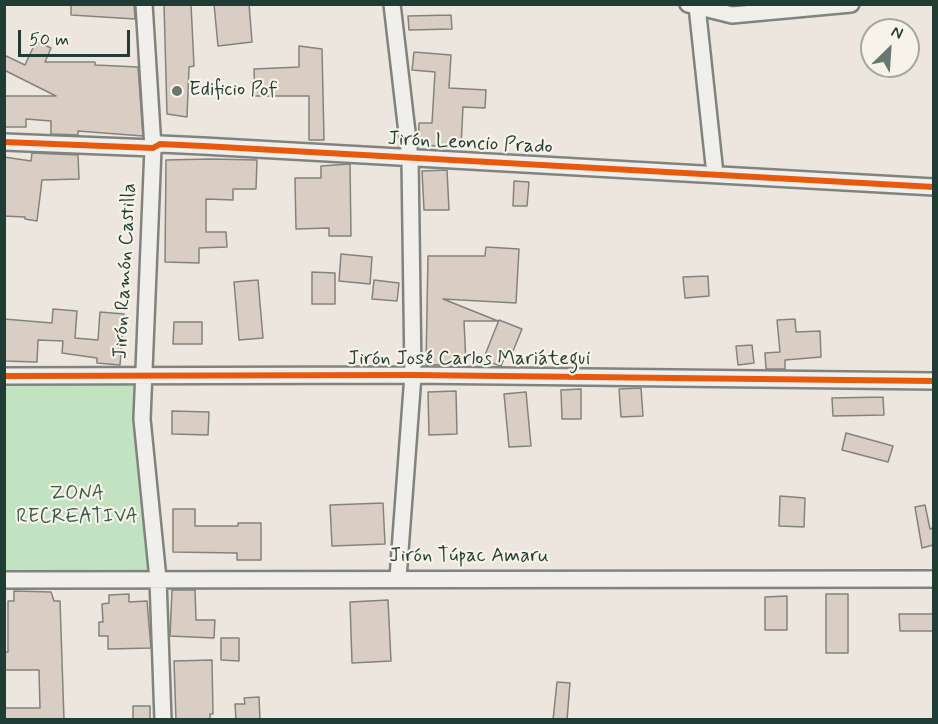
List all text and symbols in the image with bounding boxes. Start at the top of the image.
scale bar [21,18,134,56]
north arrow [860,18,920,78]
text: N [888,21,906,45]
text: 50 m [29,28,69,52]
place label: Edificio Pof [189,79,277,103]
marker: Edificio Pof [170,84,184,98]
street label: Jirón Leoncio Prado [387,128,553,160]
street label: Jirón Ramón Castilla [109,182,143,360]
street label: Jirón José Carlos Mariátegui [348,348,590,372]
park label: ZONA RECREATIVA [16,483,138,530]
street label: Jirón Túpac Amaru [389,545,549,569]

